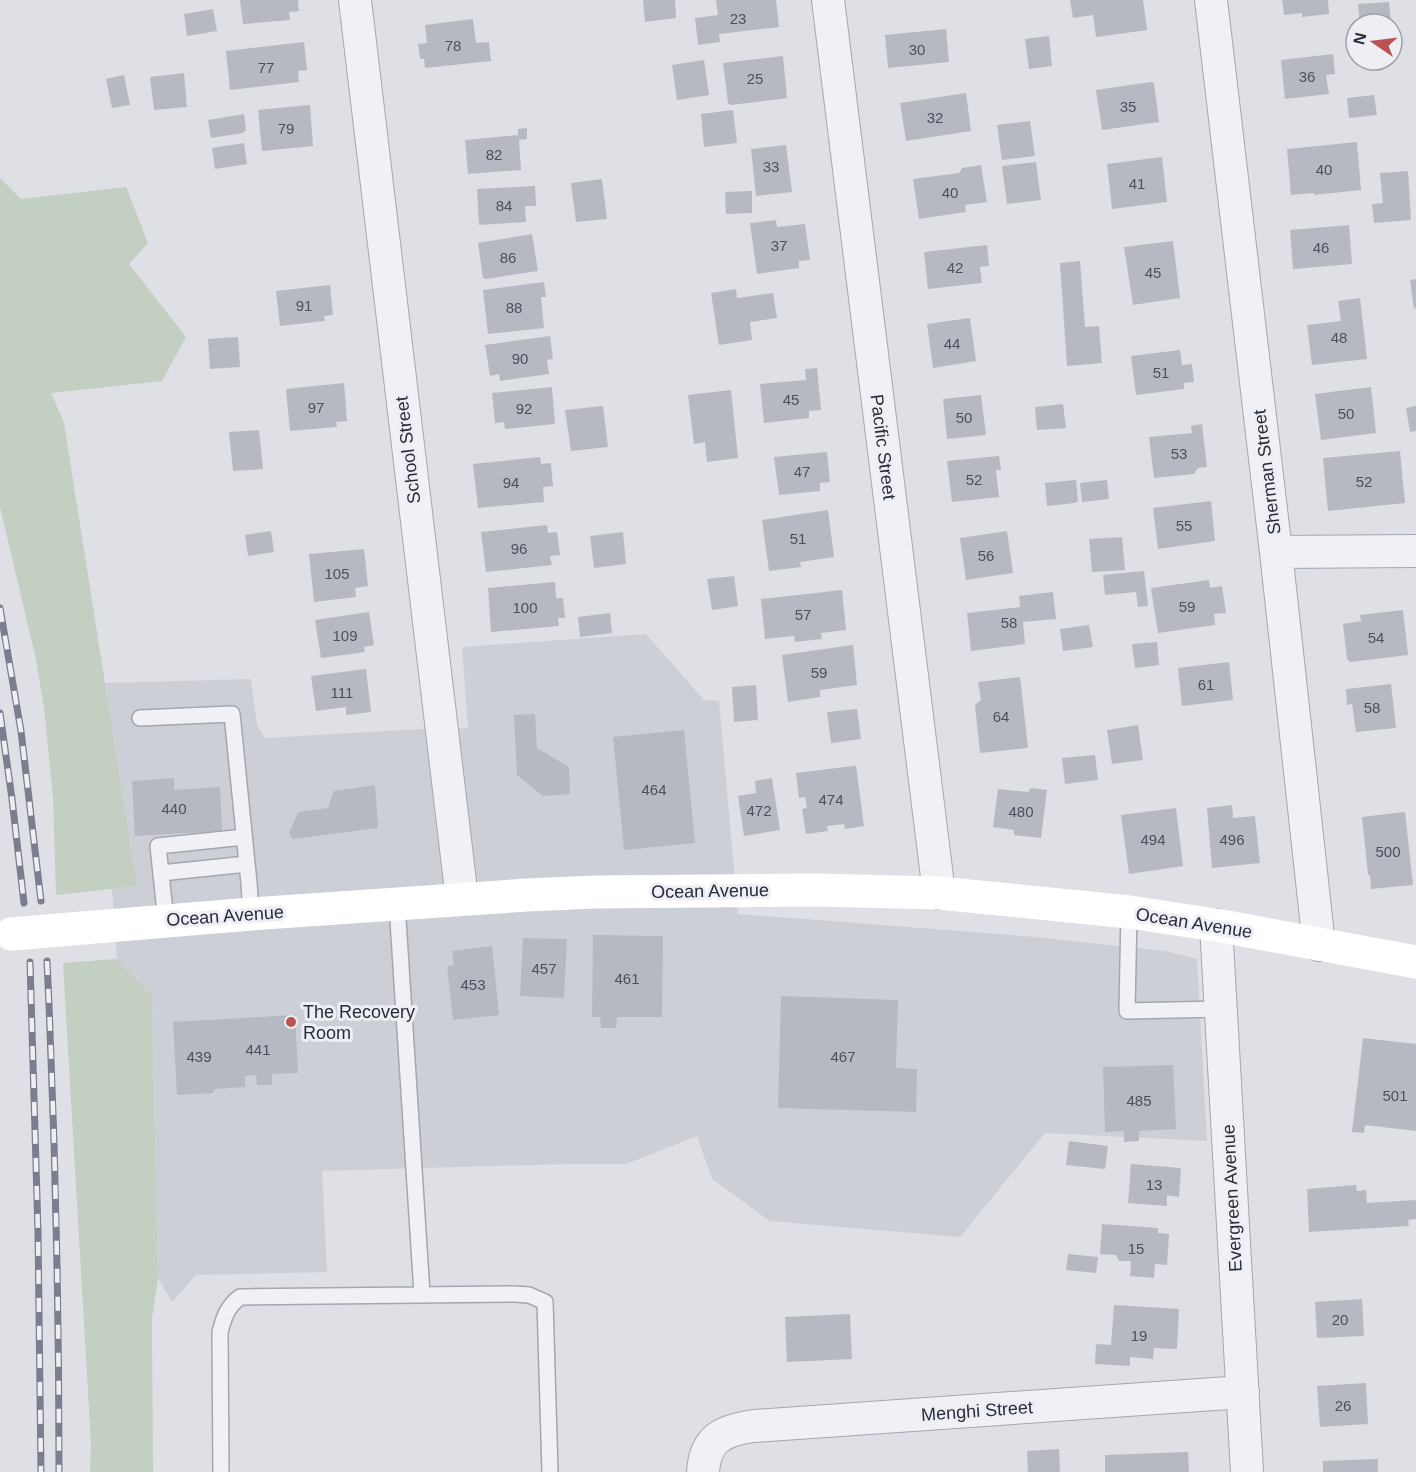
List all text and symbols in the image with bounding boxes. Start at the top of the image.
house number: 23 [730,10,746,27]
north arrow [1344,12,1404,72]
text: N [1350,31,1370,46]
house number: 78 [445,37,461,54]
house number: 30 [909,41,925,58]
house number: 77 [258,59,274,76]
house number: 36 [1299,68,1315,85]
house number: 25 [747,70,763,87]
house number: 35 [1120,98,1136,115]
house number: 32 [927,109,943,126]
house number: 79 [278,120,294,137]
house number: 82 [486,146,502,163]
house number: 33 [763,158,779,175]
house number: 40 [1316,161,1332,178]
house number: 41 [1129,175,1145,192]
house number: 40 [942,184,958,201]
house number: 84 [496,197,512,214]
house number: 37 [771,237,787,254]
house number: 46 [1313,239,1329,256]
house number: 86 [500,249,516,266]
house number: 42 [947,259,963,276]
house number: 45 [1145,264,1161,281]
house number: 91 [296,297,312,314]
house number: 88 [506,299,522,316]
house number: 48 [1331,329,1347,346]
house number: 44 [944,335,960,352]
house number: 90 [512,350,528,367]
house number: 51 [1153,364,1169,381]
house number: 45 [783,391,799,408]
street label: Pacific Street [867,393,899,501]
street label: School Street [391,395,425,505]
house number: 97 [308,399,324,416]
house number: 92 [516,400,532,417]
house number: 50 [1338,405,1354,422]
street label: Sherman Street [1249,408,1285,536]
house number: 50 [956,409,972,426]
house number: 53 [1171,445,1187,462]
house number: 47 [794,463,810,480]
house number: 52 [966,471,982,488]
house number: 52 [1356,473,1372,490]
house number: 94 [503,474,519,491]
house number: 55 [1176,517,1192,534]
house number: 51 [790,530,806,547]
house number: 96 [511,540,527,557]
house number: 56 [978,547,994,564]
house number: 105 [324,565,350,582]
house number: 59 [1179,598,1195,615]
house number: 100 [512,599,538,616]
house number: 57 [795,606,811,623]
house number: 58 [1001,614,1017,631]
house number: 109 [332,627,358,644]
house number: 54 [1368,629,1384,646]
house number: 59 [811,664,827,681]
house number: 61 [1198,676,1214,693]
house number: 111 [331,684,353,701]
house number: 58 [1364,699,1380,716]
house number: 64 [993,708,1009,725]
house number: 464 [641,781,667,798]
house number: 474 [818,791,844,808]
house number: 440 [161,800,187,817]
house number: 472 [746,802,772,819]
house number: 480 [1008,803,1034,820]
house number: 494 [1140,831,1166,848]
house number: 496 [1219,831,1245,848]
house number: 500 [1375,843,1401,860]
street label: Ocean Avenue [651,880,769,902]
street label: Ocean Avenue [166,902,284,930]
street label: Ocean Avenue [1134,904,1254,942]
house number: 457 [531,960,557,977]
house number: 461 [614,970,640,987]
house number: 453 [460,976,486,993]
place label: The Recovery Room [303,1002,415,1043]
marker: The Recovery Room [284,1015,298,1029]
house number: 441 [245,1041,271,1058]
house number: 439 [186,1048,212,1065]
house number: 467 [830,1048,856,1065]
house number: 501 [1382,1087,1408,1104]
house number: 485 [1126,1092,1152,1109]
street label: Evergreen Avenue [1218,1124,1246,1272]
house number: 13 [1146,1176,1162,1193]
house number: 15 [1128,1240,1144,1257]
house number: 20 [1332,1311,1348,1328]
house number: 19 [1131,1327,1147,1344]
street label: Menghi Street [920,1397,1034,1425]
house number: 26 [1335,1397,1351,1414]

